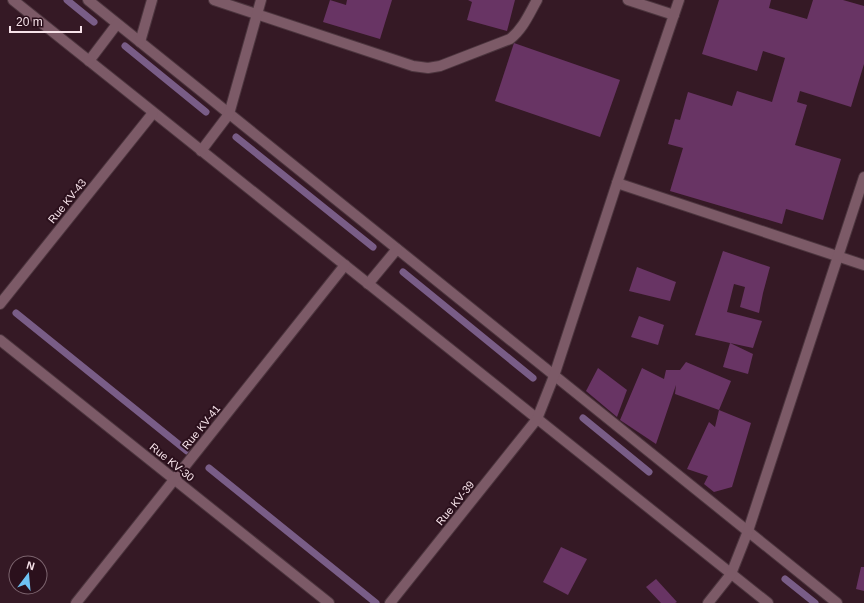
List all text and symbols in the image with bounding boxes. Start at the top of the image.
scale bar [10,8,81,34]
text: 20 m [16,15,43,29]
street label: Rue KV-43 [46,177,88,225]
street label: Rue KV-41 [180,403,222,451]
street label: Rue KV-30 [148,441,196,483]
street label: Rue KV-39 [434,479,476,527]
north arrow [8,555,48,595]
text: N [25,559,36,572]

